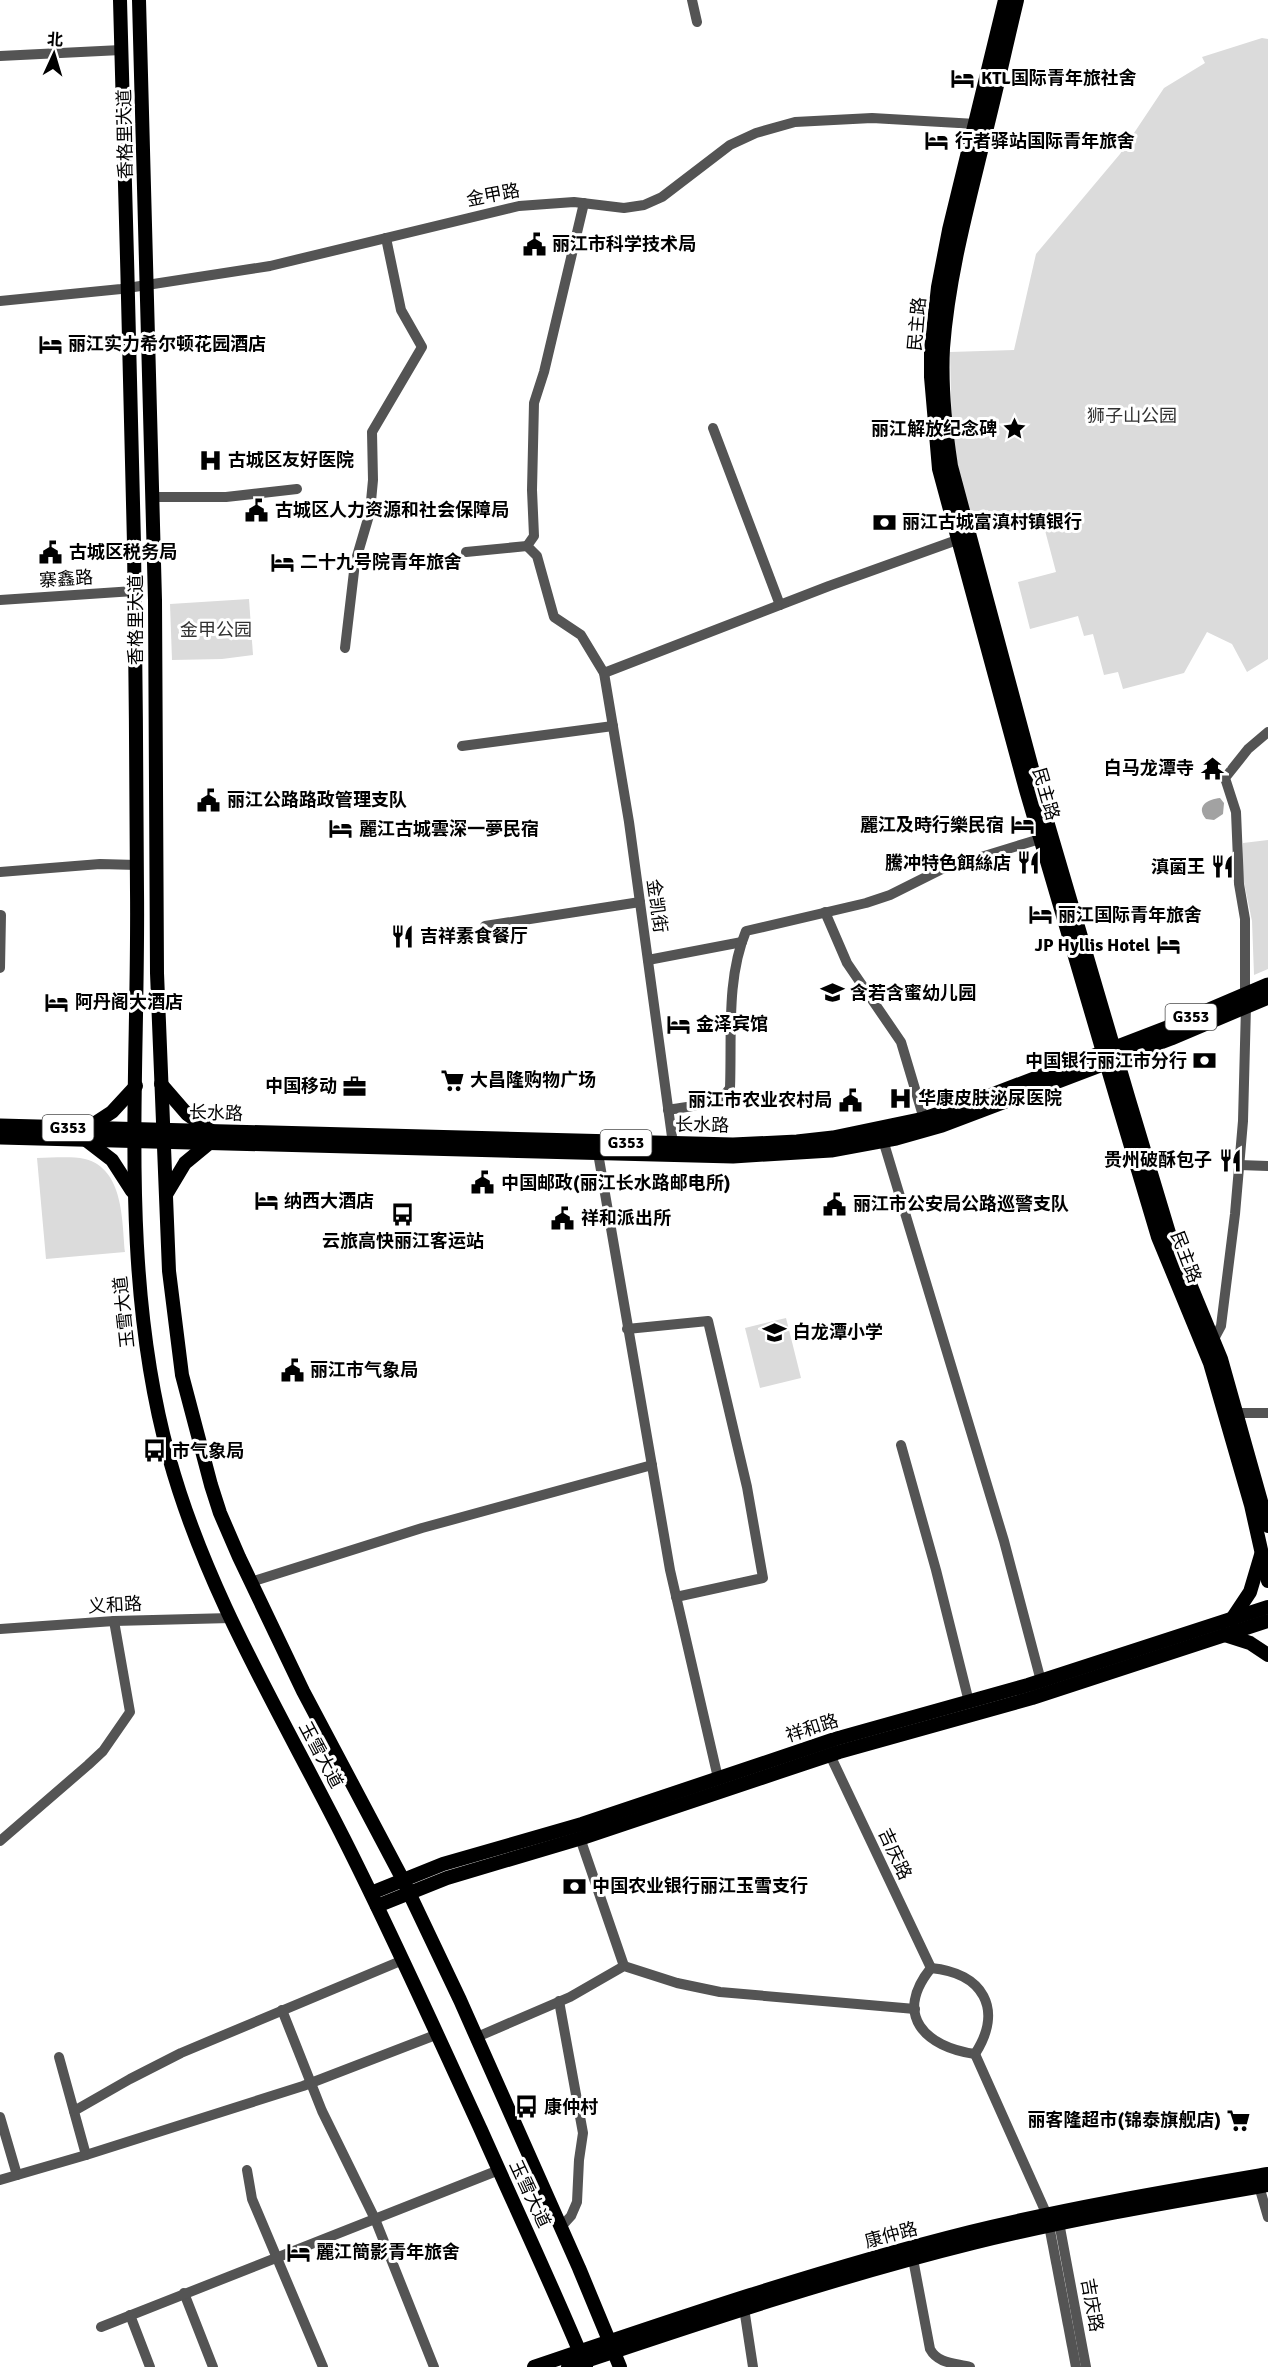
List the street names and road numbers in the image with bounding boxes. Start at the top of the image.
street label: 香格里大道 [113,89,137,179]
street label: 金甲路 [464,179,522,211]
street label: 民主路 [904,296,930,352]
street label: 寨鑫路 [38,566,94,592]
street label: 香格里大道 [125,575,147,665]
street label: 民主路 [1028,765,1064,823]
street label: 金凯街 [642,878,672,934]
road number: G353 [1166,1004,1216,1030]
street label: 长水路 [189,1101,243,1125]
street label: 长水路 [675,1114,729,1136]
road number: G353 [42,1115,94,1141]
road number: G353 [600,1130,652,1156]
street label: 民主路 [1166,1228,1206,1286]
street label: 玉雪大道 [109,1275,139,1349]
street label: 义和路 [87,1593,143,1617]
street label: 祥和路 [783,1709,841,1747]
street label: 玉雪大道 [294,1718,348,1792]
street label: 吉庆路 [874,1825,916,1883]
street label: 玉雪大道 [505,2157,555,2231]
street label: 康仲路 [862,2217,920,2253]
street label: 吉庆路 [1076,2277,1108,2333]

